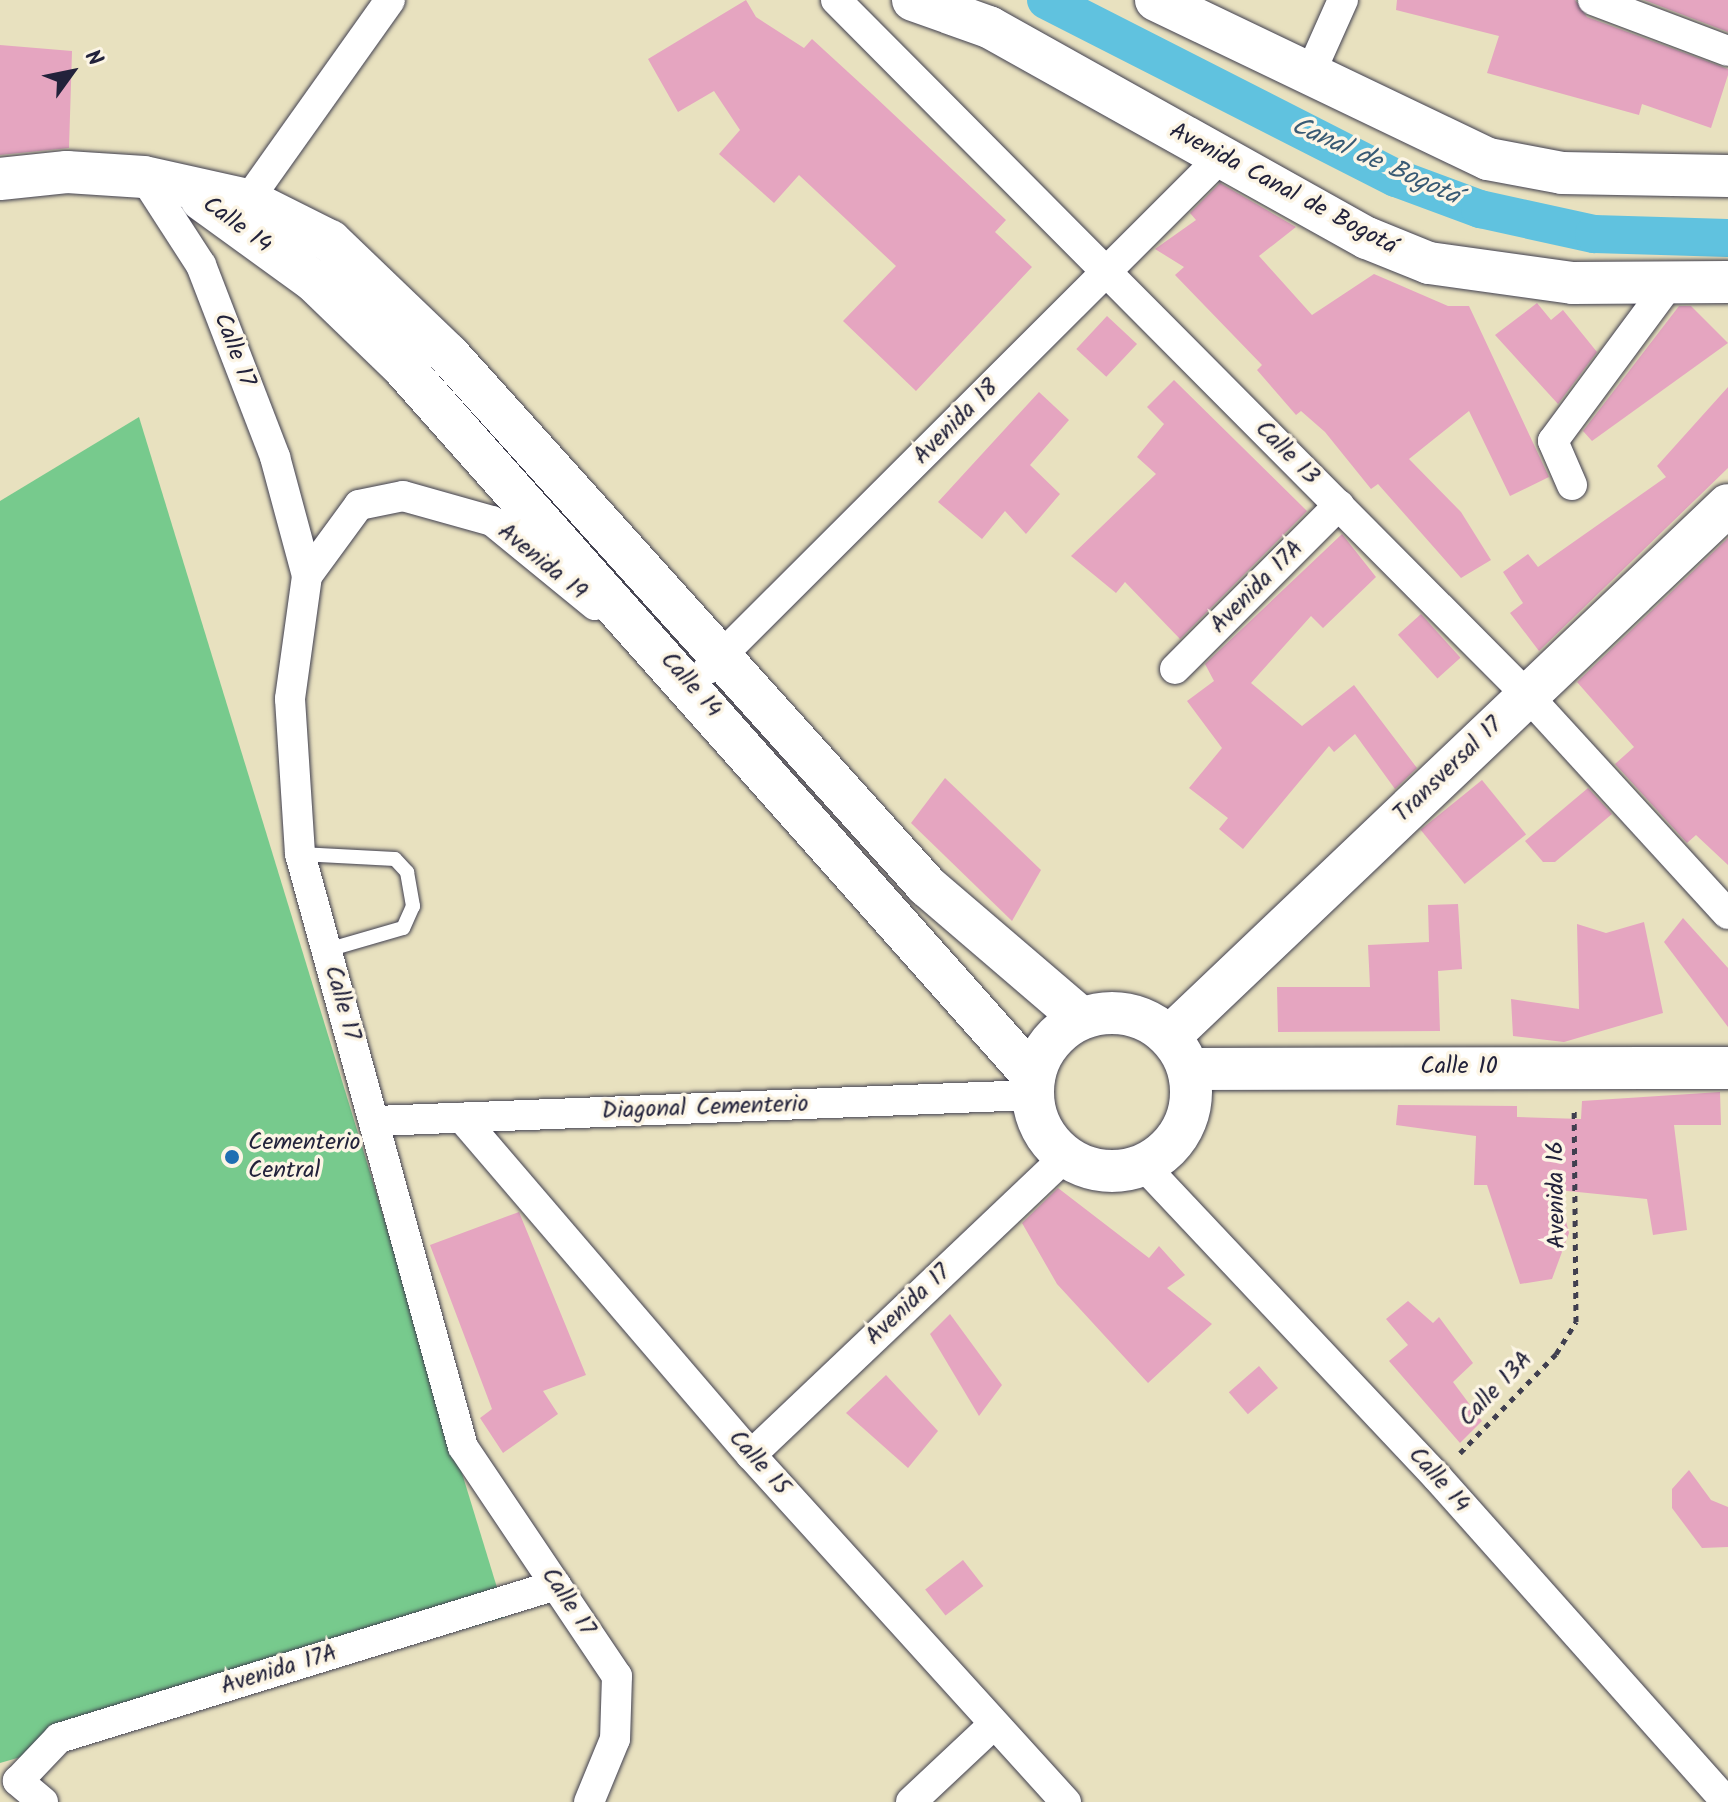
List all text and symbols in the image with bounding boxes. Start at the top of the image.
north arrow [32,32,112,112]
text: N [74,43,111,74]
water label: Canal de Bogotá [1286,111,1464,213]
street label: Avenida Canal de Bogotá [1164,117,1402,261]
street label: Calle 14 [197,190,277,260]
street label: Calle 17 [207,309,261,391]
street label: Avenida 18 [907,373,1005,471]
street label: Calle 13 [1249,415,1325,491]
street label: Avenida 19 [492,517,592,607]
street label: Avenida 17A [1204,534,1310,640]
street label: Calle 14 [654,646,728,724]
street label: Transversal 17 [1388,711,1508,829]
street label: Calle 17 [318,962,366,1044]
street label: Calle 10 [1420,1053,1498,1081]
street label: Diagonal Cementerio [601,1090,809,1126]
place label: Cementerio Central [248,1129,360,1185]
street label: Avenida 16 [1542,1141,1572,1249]
marker: Cementerio Central [223,1148,241,1166]
street label: Avenida 17 [860,1258,956,1352]
street label: Calle 13A [1453,1345,1539,1433]
street label: Calle 15 [722,1424,796,1502]
street label: Calle 14 [1402,1441,1476,1519]
street label: Calle 17 [535,1562,601,1642]
street label: Avenida 17A [217,1639,341,1701]

